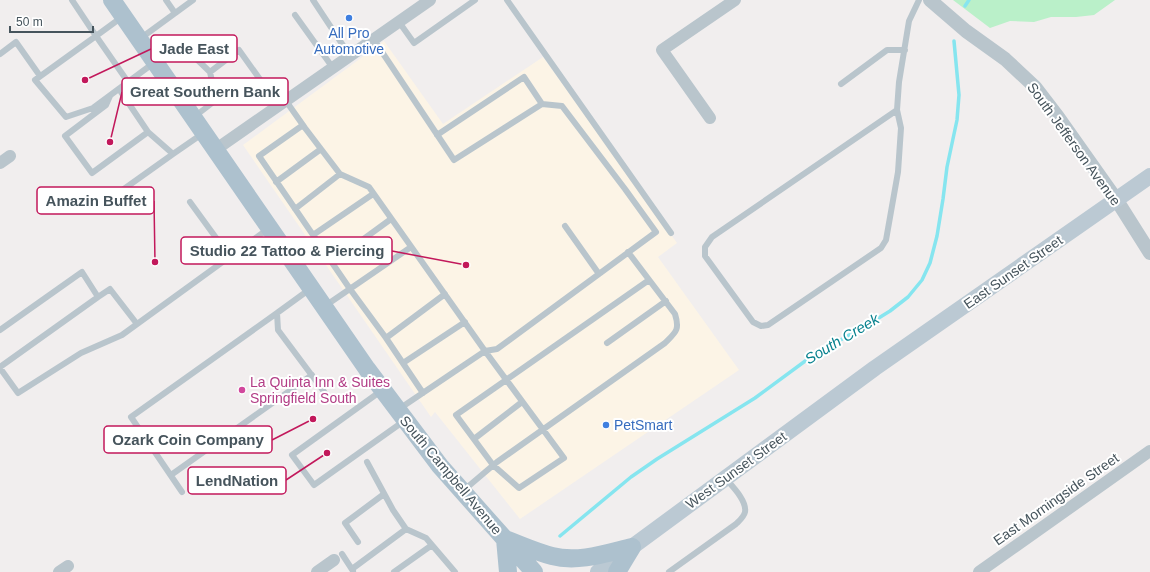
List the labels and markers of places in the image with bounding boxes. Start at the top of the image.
marker: All Pro Automotive [344,13,354,23]
place label: All Pro Automotive [314,25,384,57]
callout: Jade East [151,35,237,62]
callout: Great Southern Bank [122,78,288,105]
callout: Amazin Buffet [37,187,154,214]
callout: Studio 22 Tattoo & Piercing [181,237,392,264]
place label: La Quinta Inn & Suites Springfield South [250,374,390,406]
marker: La Quinta Inn & Suites Springfield South [237,385,247,395]
place label: PetSmart [614,417,672,433]
marker: PetSmart [601,420,611,430]
callout: Ozark Coin Company [104,426,272,453]
callout: LendNation [188,467,286,494]

